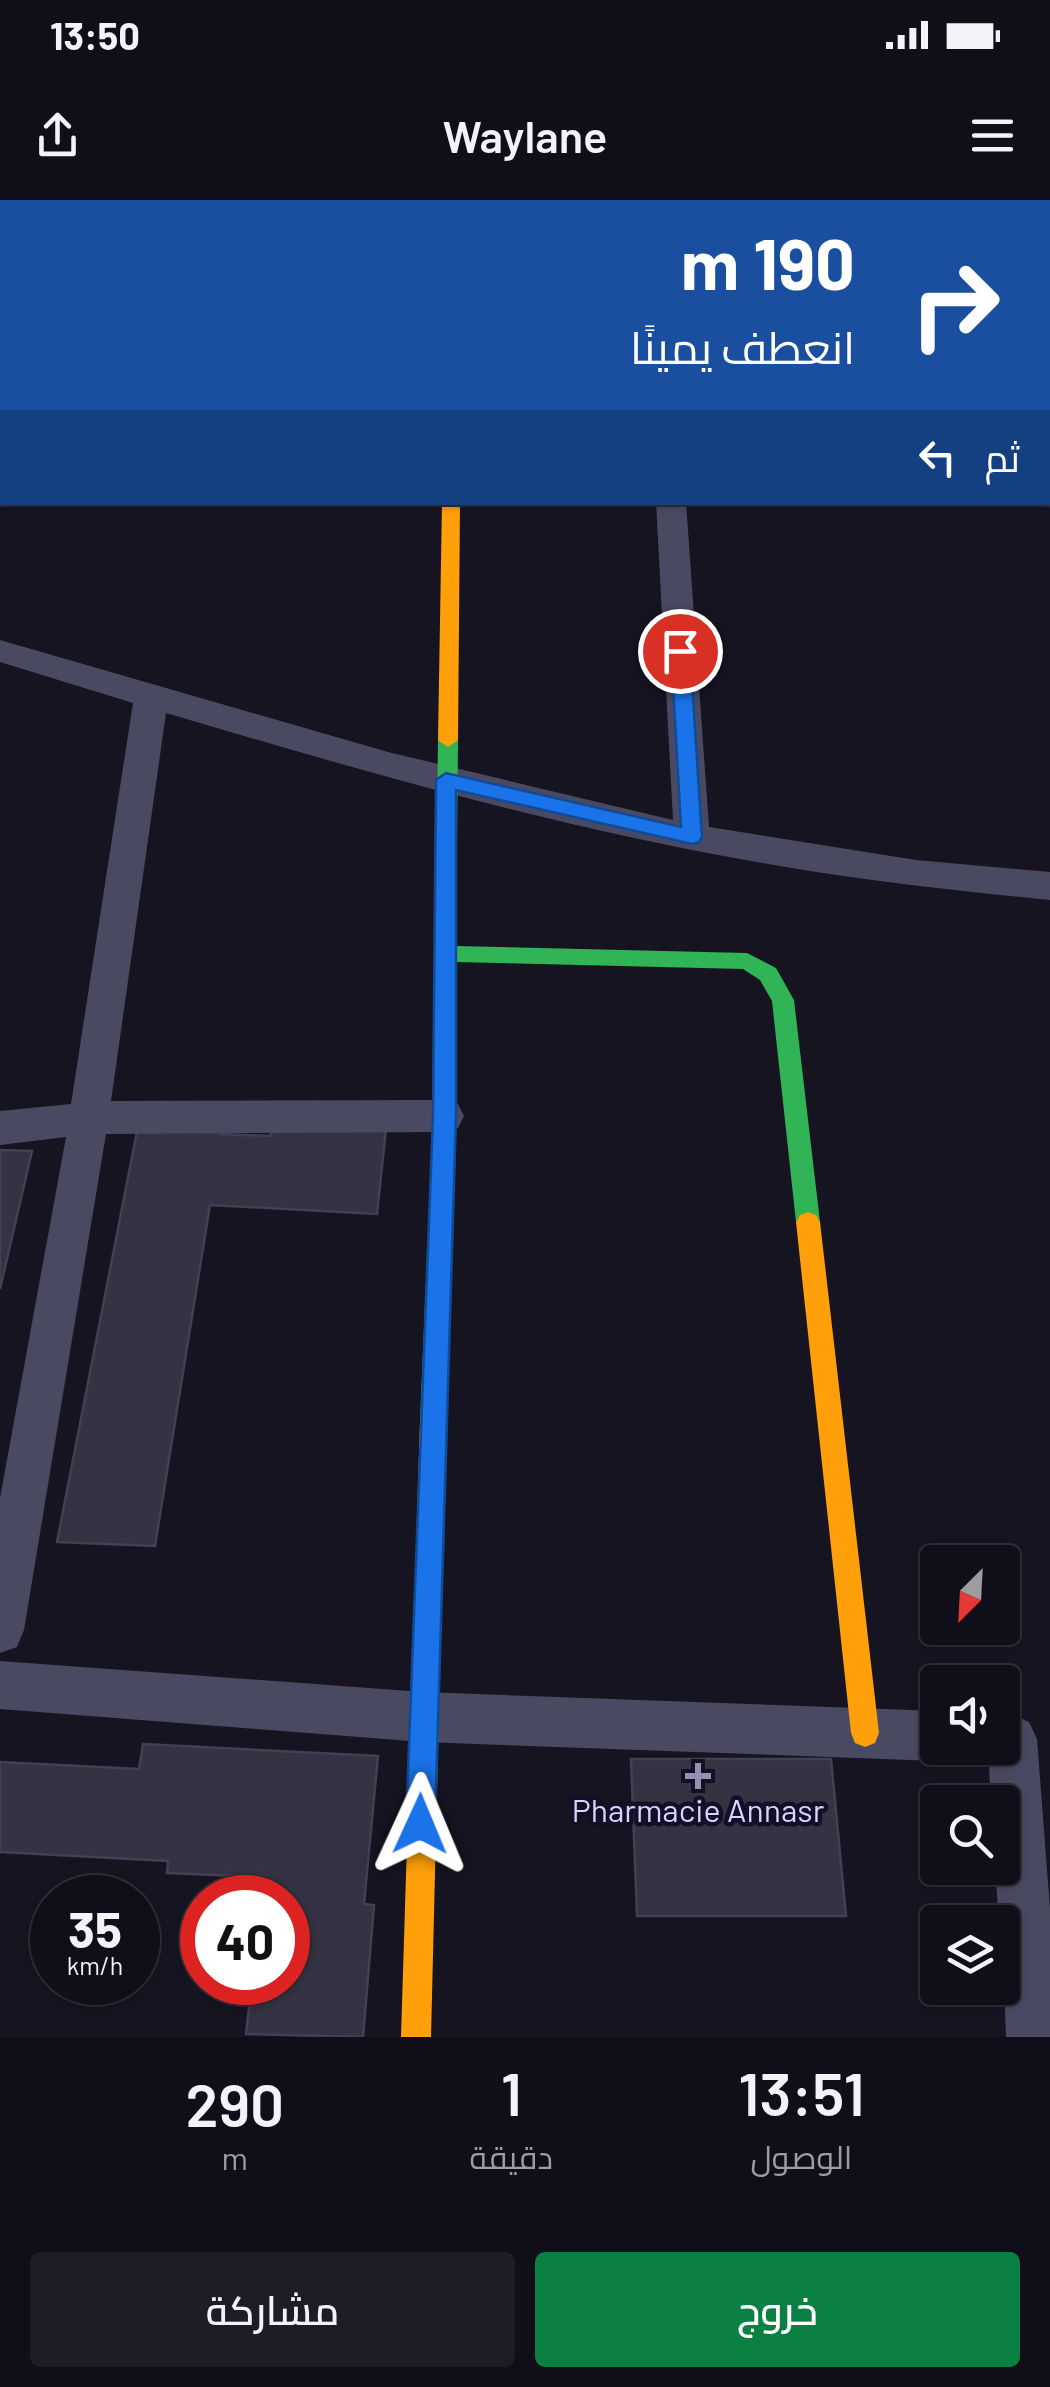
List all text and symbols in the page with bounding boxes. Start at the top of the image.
text: 13:50 [50,12,140,58]
icon: share [30,108,85,163]
text: Waylane [443,108,607,162]
icon: menu [965,108,1020,163]
text: 190 m [681,220,855,304]
icon: right [890,240,1020,370]
text: انعطف يمينًا [630,319,855,373]
icon: left [910,430,965,485]
text: ثم [985,434,1020,480]
pin [638,609,723,694]
icon: arrive [653,624,708,679]
north arrow [920,1545,1020,1645]
map controls [920,1545,1020,2005]
button: sound [920,1665,1020,1765]
marker: Pharmacie Annasr [687,1765,709,1787]
position arrow [368,1772,472,1876]
button: search [920,1785,1020,1885]
place label: Pharmacie Annasr [572,1790,825,1828]
speed limit sign: 40 [180,1875,310,2005]
text: 35 [68,1898,122,1958]
button: layers [920,1905,1020,2005]
text: km/h [67,1950,123,1980]
text: 1 [501,2056,522,2128]
text: 13:51 [738,2056,865,2128]
text: 290 [185,2067,284,2139]
text: دقيقة [470,2137,553,2175]
text: الوصول [750,2137,852,2175]
text: m [222,2138,248,2176]
button: مشاركة [30,2252,515,2367]
button: خروج [535,2252,1020,2367]

